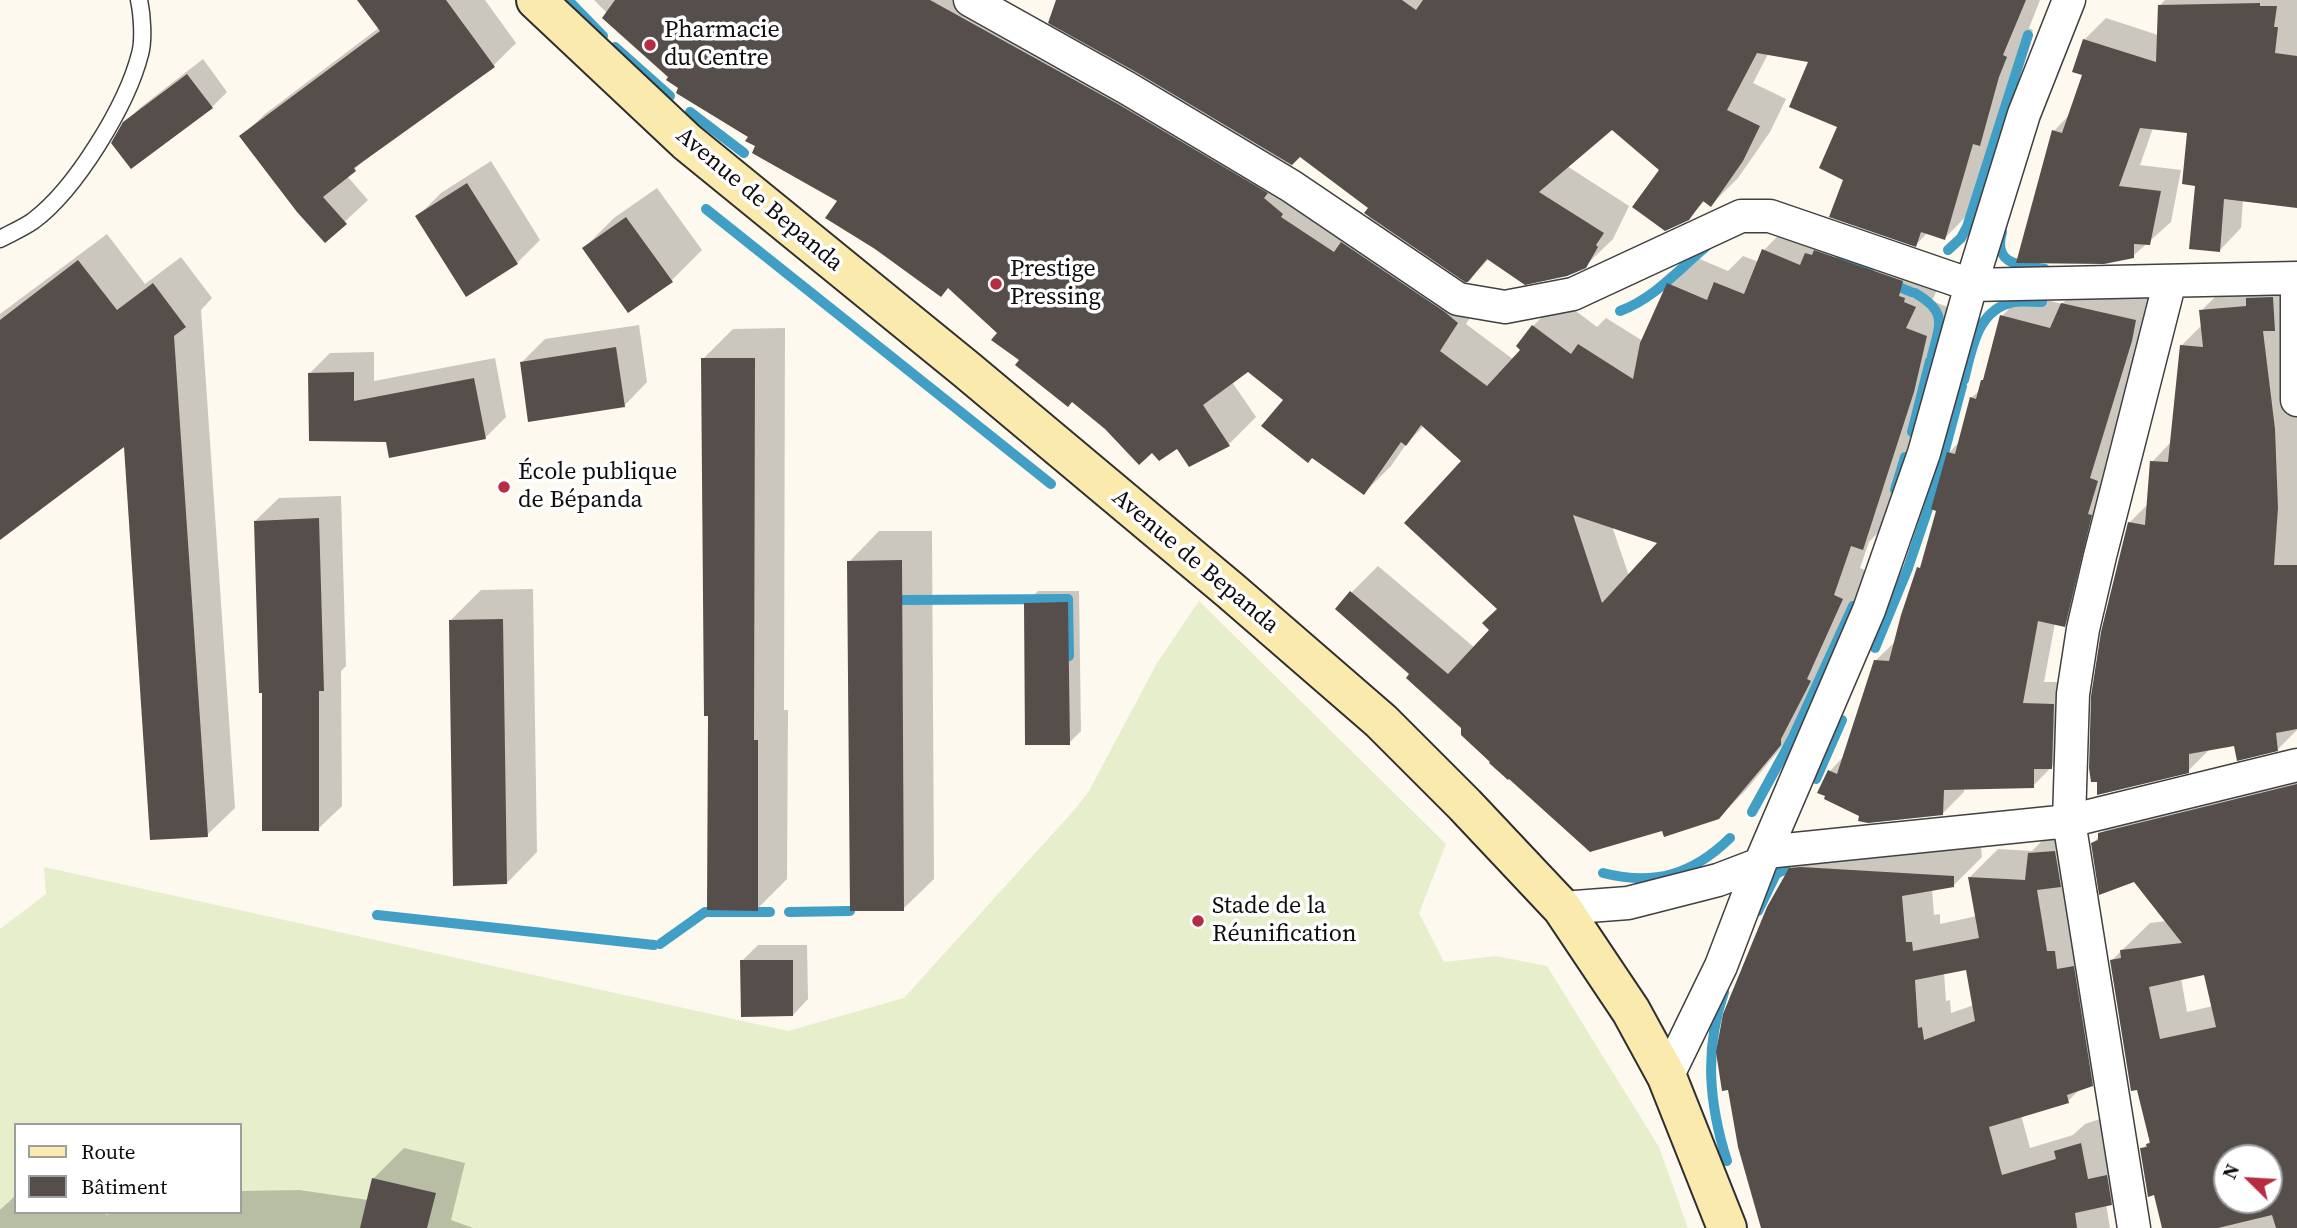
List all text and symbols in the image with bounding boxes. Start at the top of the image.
place label: Pharmacie du Centre [664,17,780,73]
marker: Pharmacie du Centre [642,37,658,53]
street label: Avenue de Bepanda [670,122,848,278]
place label: Prestige Pressing [1010,256,1101,312]
marker: Prestige Pressing [988,276,1004,292]
place label: École publique de Bépanda [518,459,677,515]
marker: École publique de Bépanda [496,479,512,495]
street label: Avenue de Bepanda [1106,484,1284,640]
place label: Stade de la Réunification [1212,893,1356,949]
marker: Stade de la Réunification [1190,913,1206,929]
legend [14,1123,242,1214]
text: Route [81,1137,136,1166]
north arrow [2213,1144,2283,1214]
text: N [2216,1160,2245,1183]
text: Bâtiment [81,1172,167,1201]

